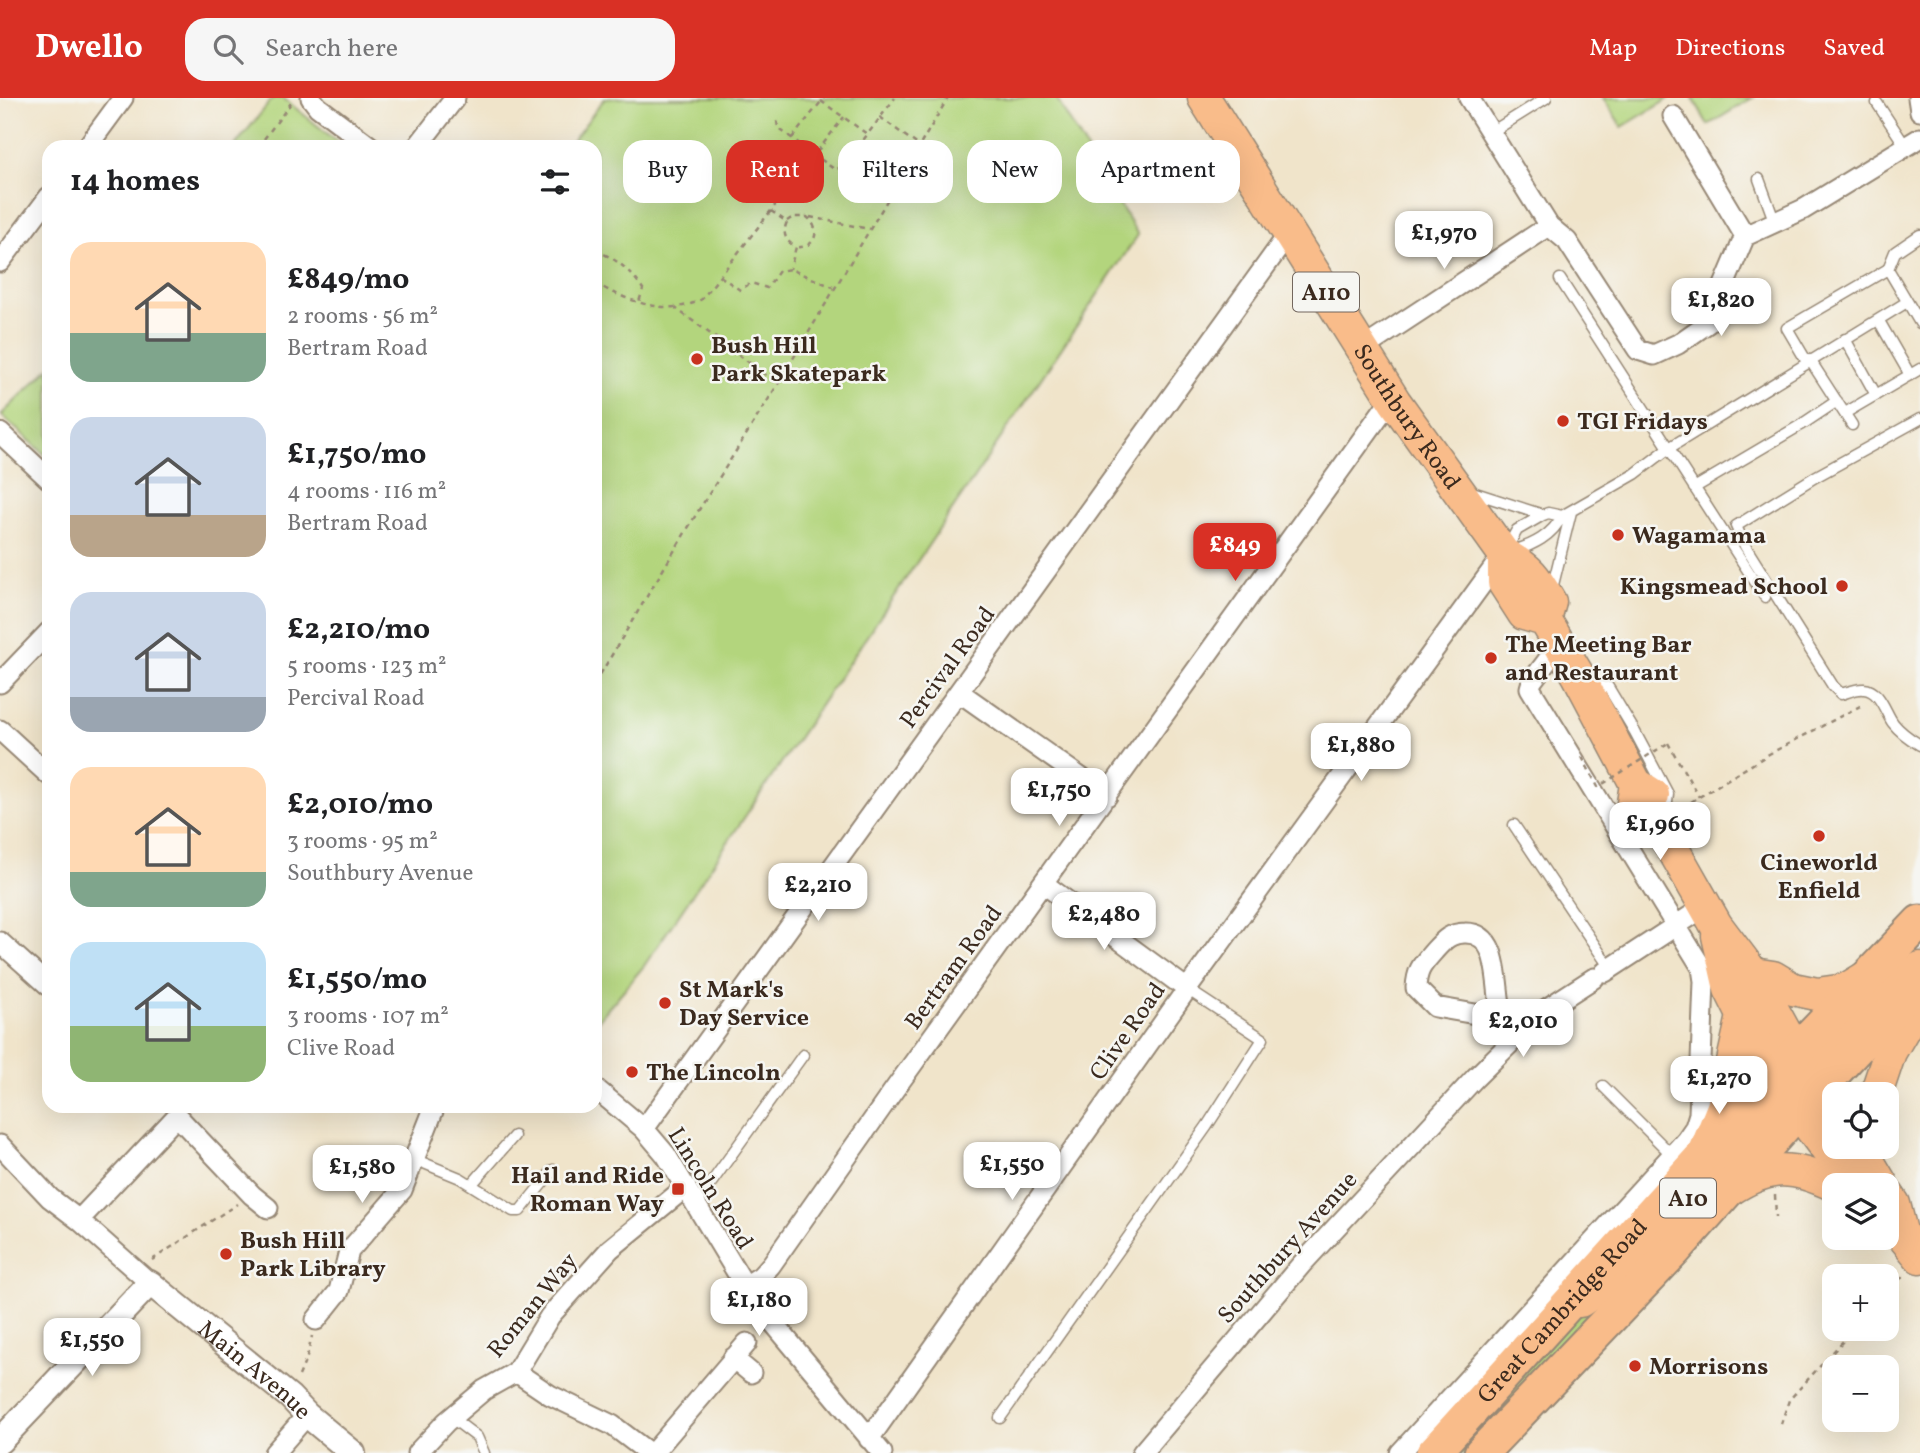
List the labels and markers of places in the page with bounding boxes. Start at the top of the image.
pin: £1,970 [1387,212,1501,271]
pin: £1,820 [1664,278,1778,338]
place label: Bush Hill Park Skatepark [711,330,887,392]
marker: Bush Hill Park Skatepark [689,351,705,367]
place label: TGI Fridays [1577,406,1708,440]
marker: TGI Fridays [1555,413,1571,429]
place label: Wagamama [1632,520,1766,554]
pin: £849 [1194,524,1276,583]
marker: Wagamama [1610,527,1626,543]
place label: Kingsmead School [1620,571,1828,605]
marker: Kingsmead School [1834,578,1850,594]
place label: The Meeting Bar and Restaurant [1505,629,1692,691]
marker: The Meeting Bar and Restaurant [1483,650,1499,666]
pin: £1,880 [1304,724,1418,783]
pin: £1,750 [1002,768,1116,828]
pin: £1,960 [1603,802,1717,862]
marker: Cineworld Enfield [1811,828,1827,844]
place label: Cineworld Enfield [1760,847,1878,909]
pin: £2,210 [761,864,875,923]
pin: £2,480 [1047,892,1161,952]
place label: St Mark's Day Service [679,974,809,1036]
marker: St Mark's Day Service [657,995,673,1011]
pin: £2,010 [1466,1000,1580,1059]
pin: £1,270 [1662,1056,1776,1116]
place label: The Lincoln [646,1057,781,1091]
marker: The Lincoln [624,1064,640,1080]
pin: £1,550 [955,1142,1069,1202]
pin: £1,580 [305,1146,419,1205]
place label: Hail and Ride Roman Way [511,1160,665,1222]
marker: Hail and Ride Roman Way [670,1181,686,1197]
place label: Bush Hill Park Library [240,1225,386,1287]
marker: Bush Hill Park Library [218,1246,234,1262]
pin: £1,180 [702,1278,816,1338]
pin: £1,550 [35,1318,149,1378]
place label: Morrisons [1649,1351,1768,1385]
marker: Morrisons [1627,1358,1643,1374]

